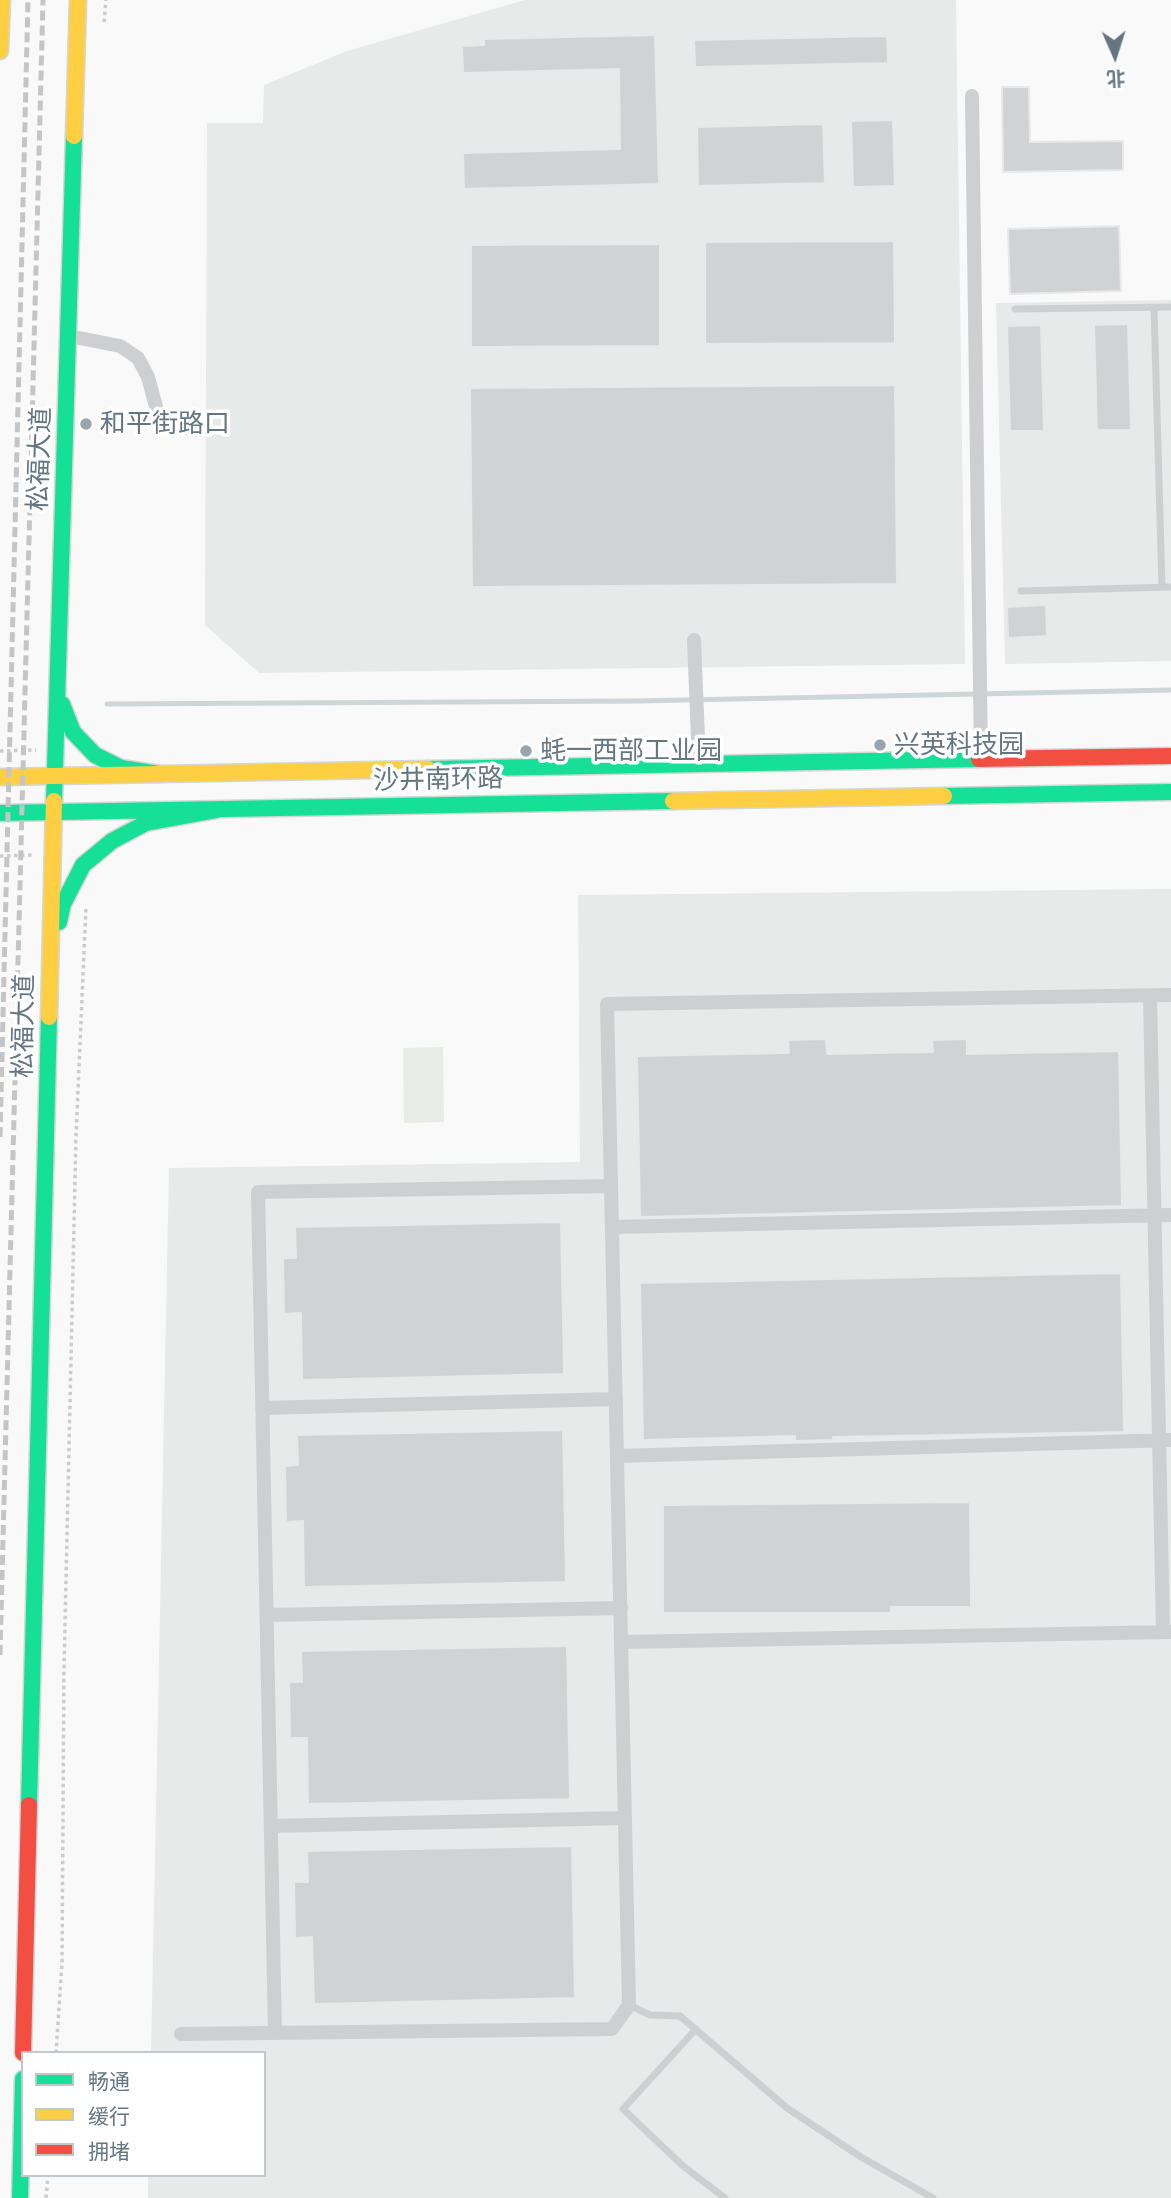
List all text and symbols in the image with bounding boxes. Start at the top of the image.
north arrow [1080,21,1150,91]
text: 北 [1106,67,1126,87]
street label: 松福大道 [23,406,57,512]
place label: 和平街路口 [100,408,230,440]
marker: 和平街路口 [78,416,94,432]
place label: 兴英科技园 [894,729,1024,761]
place label: 蚝一西部工业园 [540,735,722,767]
marker: 兴英科技园 [872,737,888,753]
marker: 蚝一西部工业园 [518,743,534,759]
street label: 沙井南环路 [373,763,503,797]
street label: 松福大道 [7,974,41,1078]
legend [21,2051,266,2177]
text: 畅通 [88,2072,130,2093]
text: 缓行 [88,2107,130,2128]
text: 拥堵 [88,2142,130,2163]

